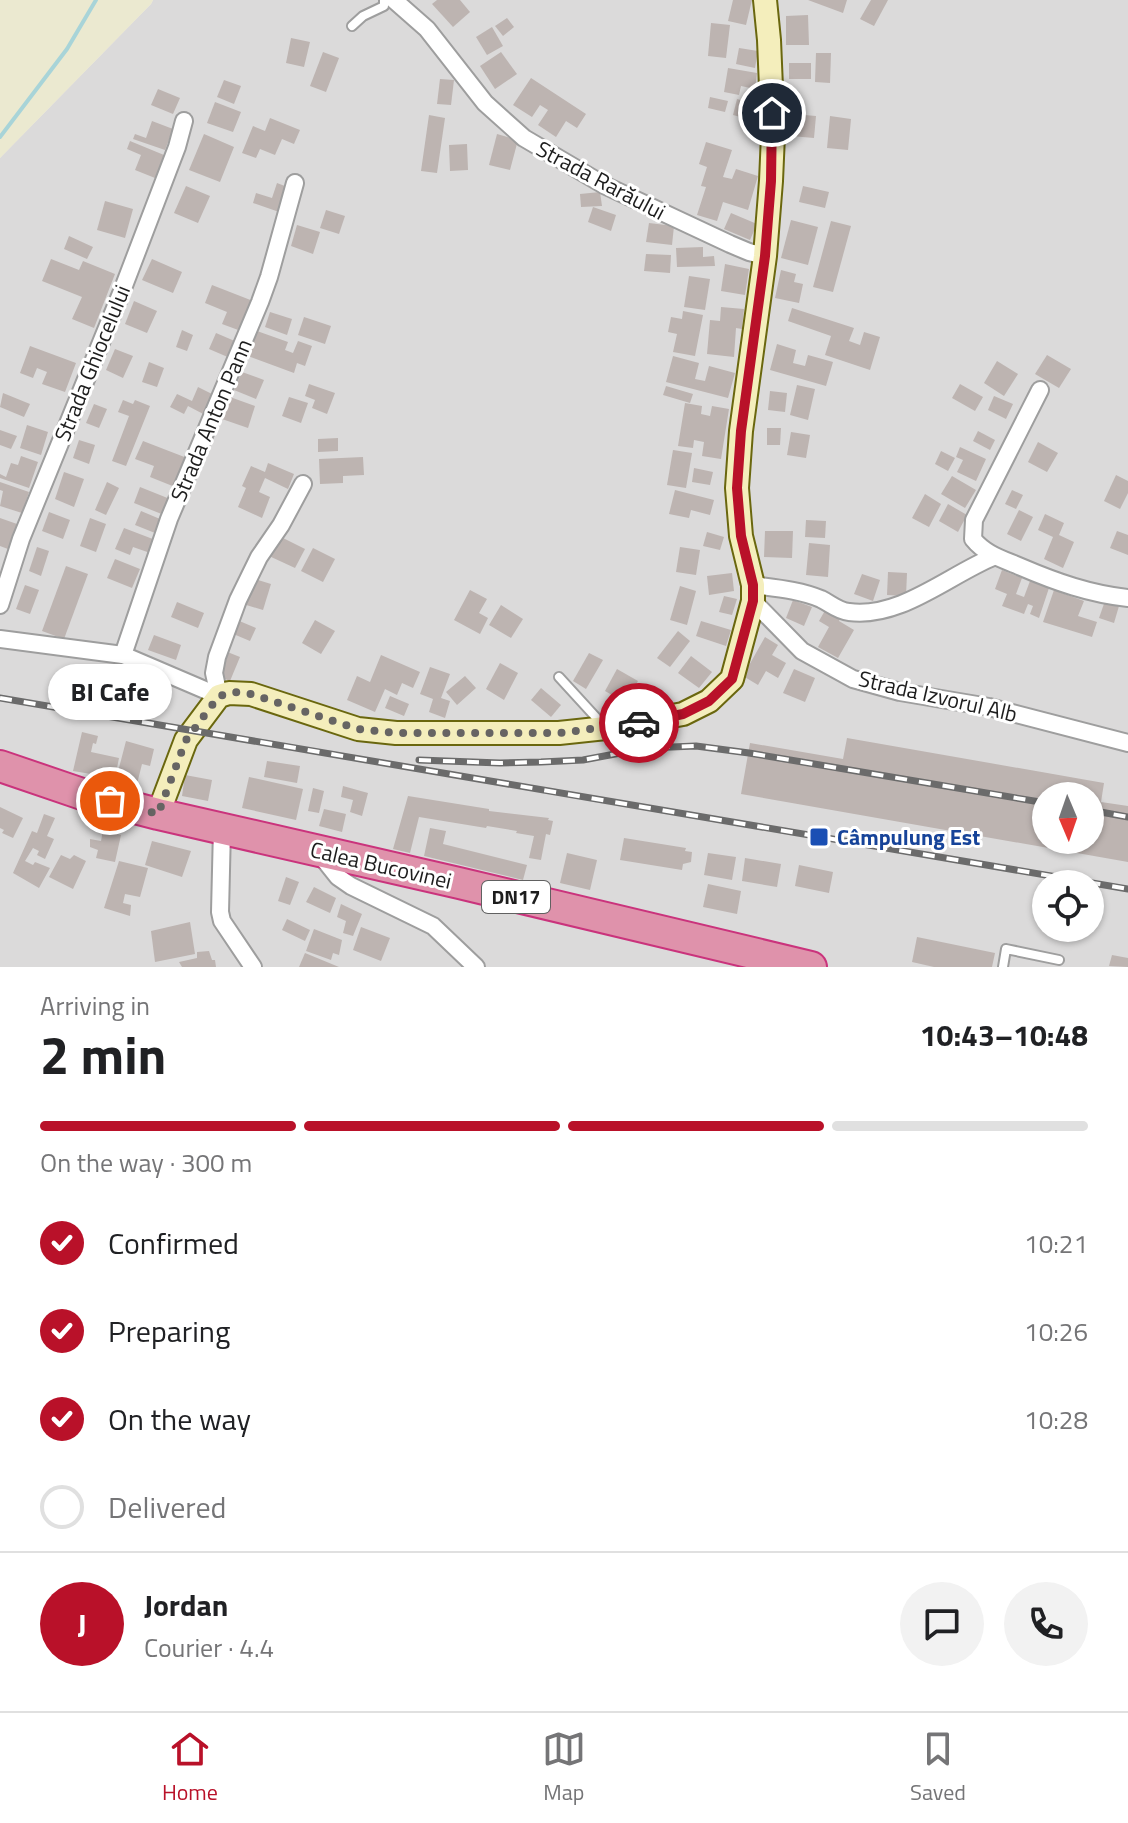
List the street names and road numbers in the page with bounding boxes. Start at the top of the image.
street label: Strada Rarăului [530,132,672,228]
street label: Strada Ghiocelului [45,280,139,446]
street label: Strada Anton Pann [161,333,261,507]
street label: Strada Izvorul Alb [855,661,1021,731]
street label: Calea Bucovinei [307,832,455,898]
road number: DN17 [482,881,550,913]

